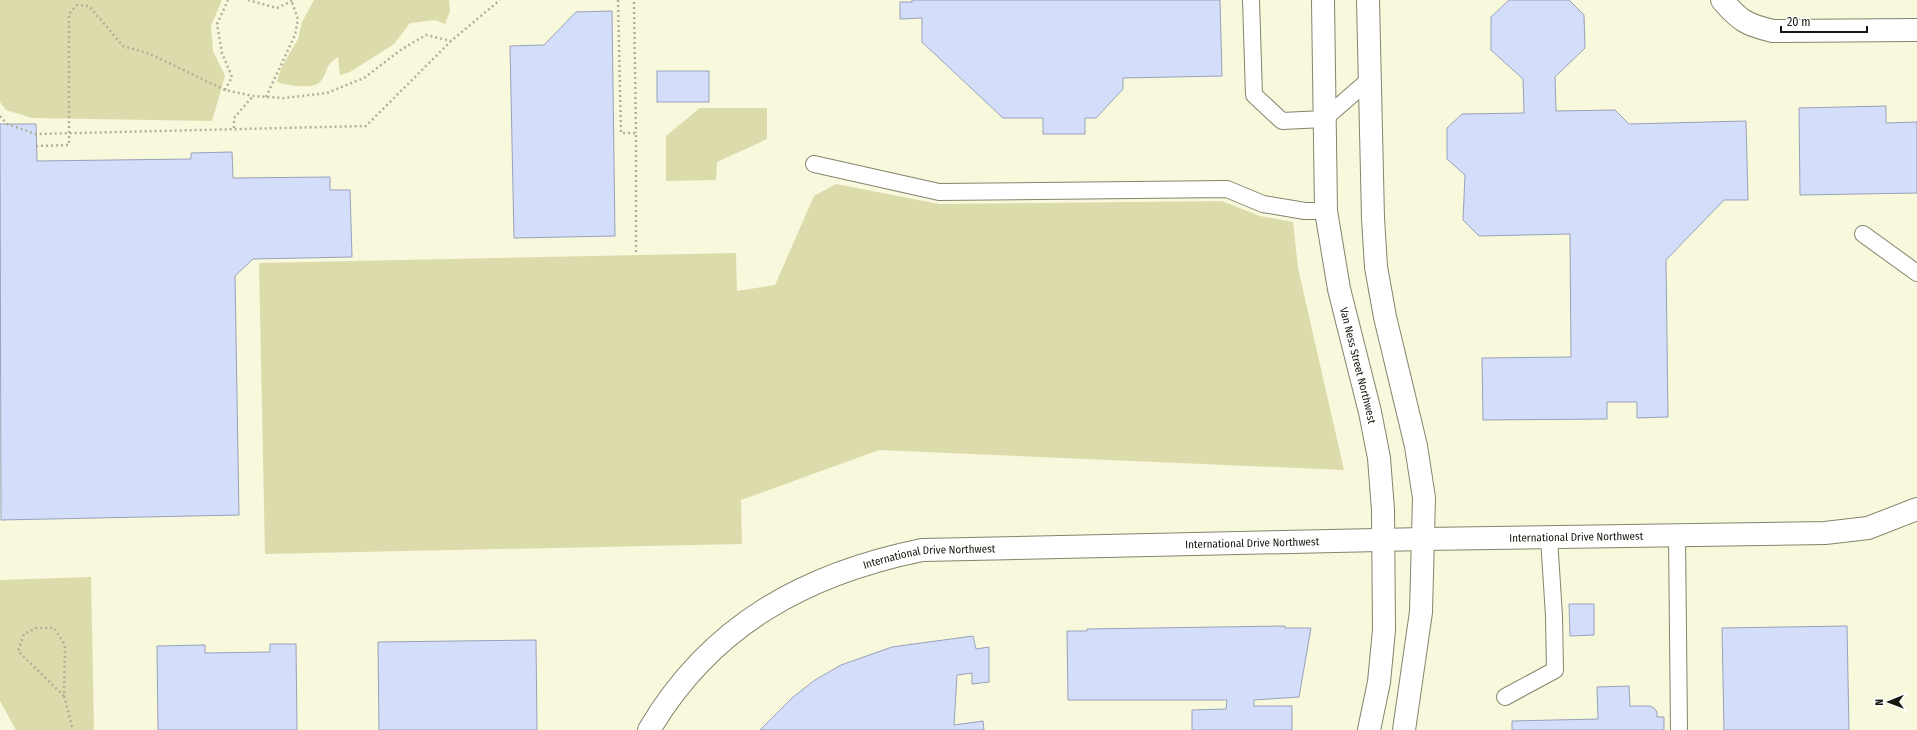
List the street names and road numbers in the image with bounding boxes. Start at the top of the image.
street label: Van Ness Street Northwest [1337,306,1379,425]
street label: International Drive Northwest [1509,529,1644,544]
street label: International Drive Northwest [1185,535,1320,551]
street label: International Drive Northwest [861,542,996,571]

